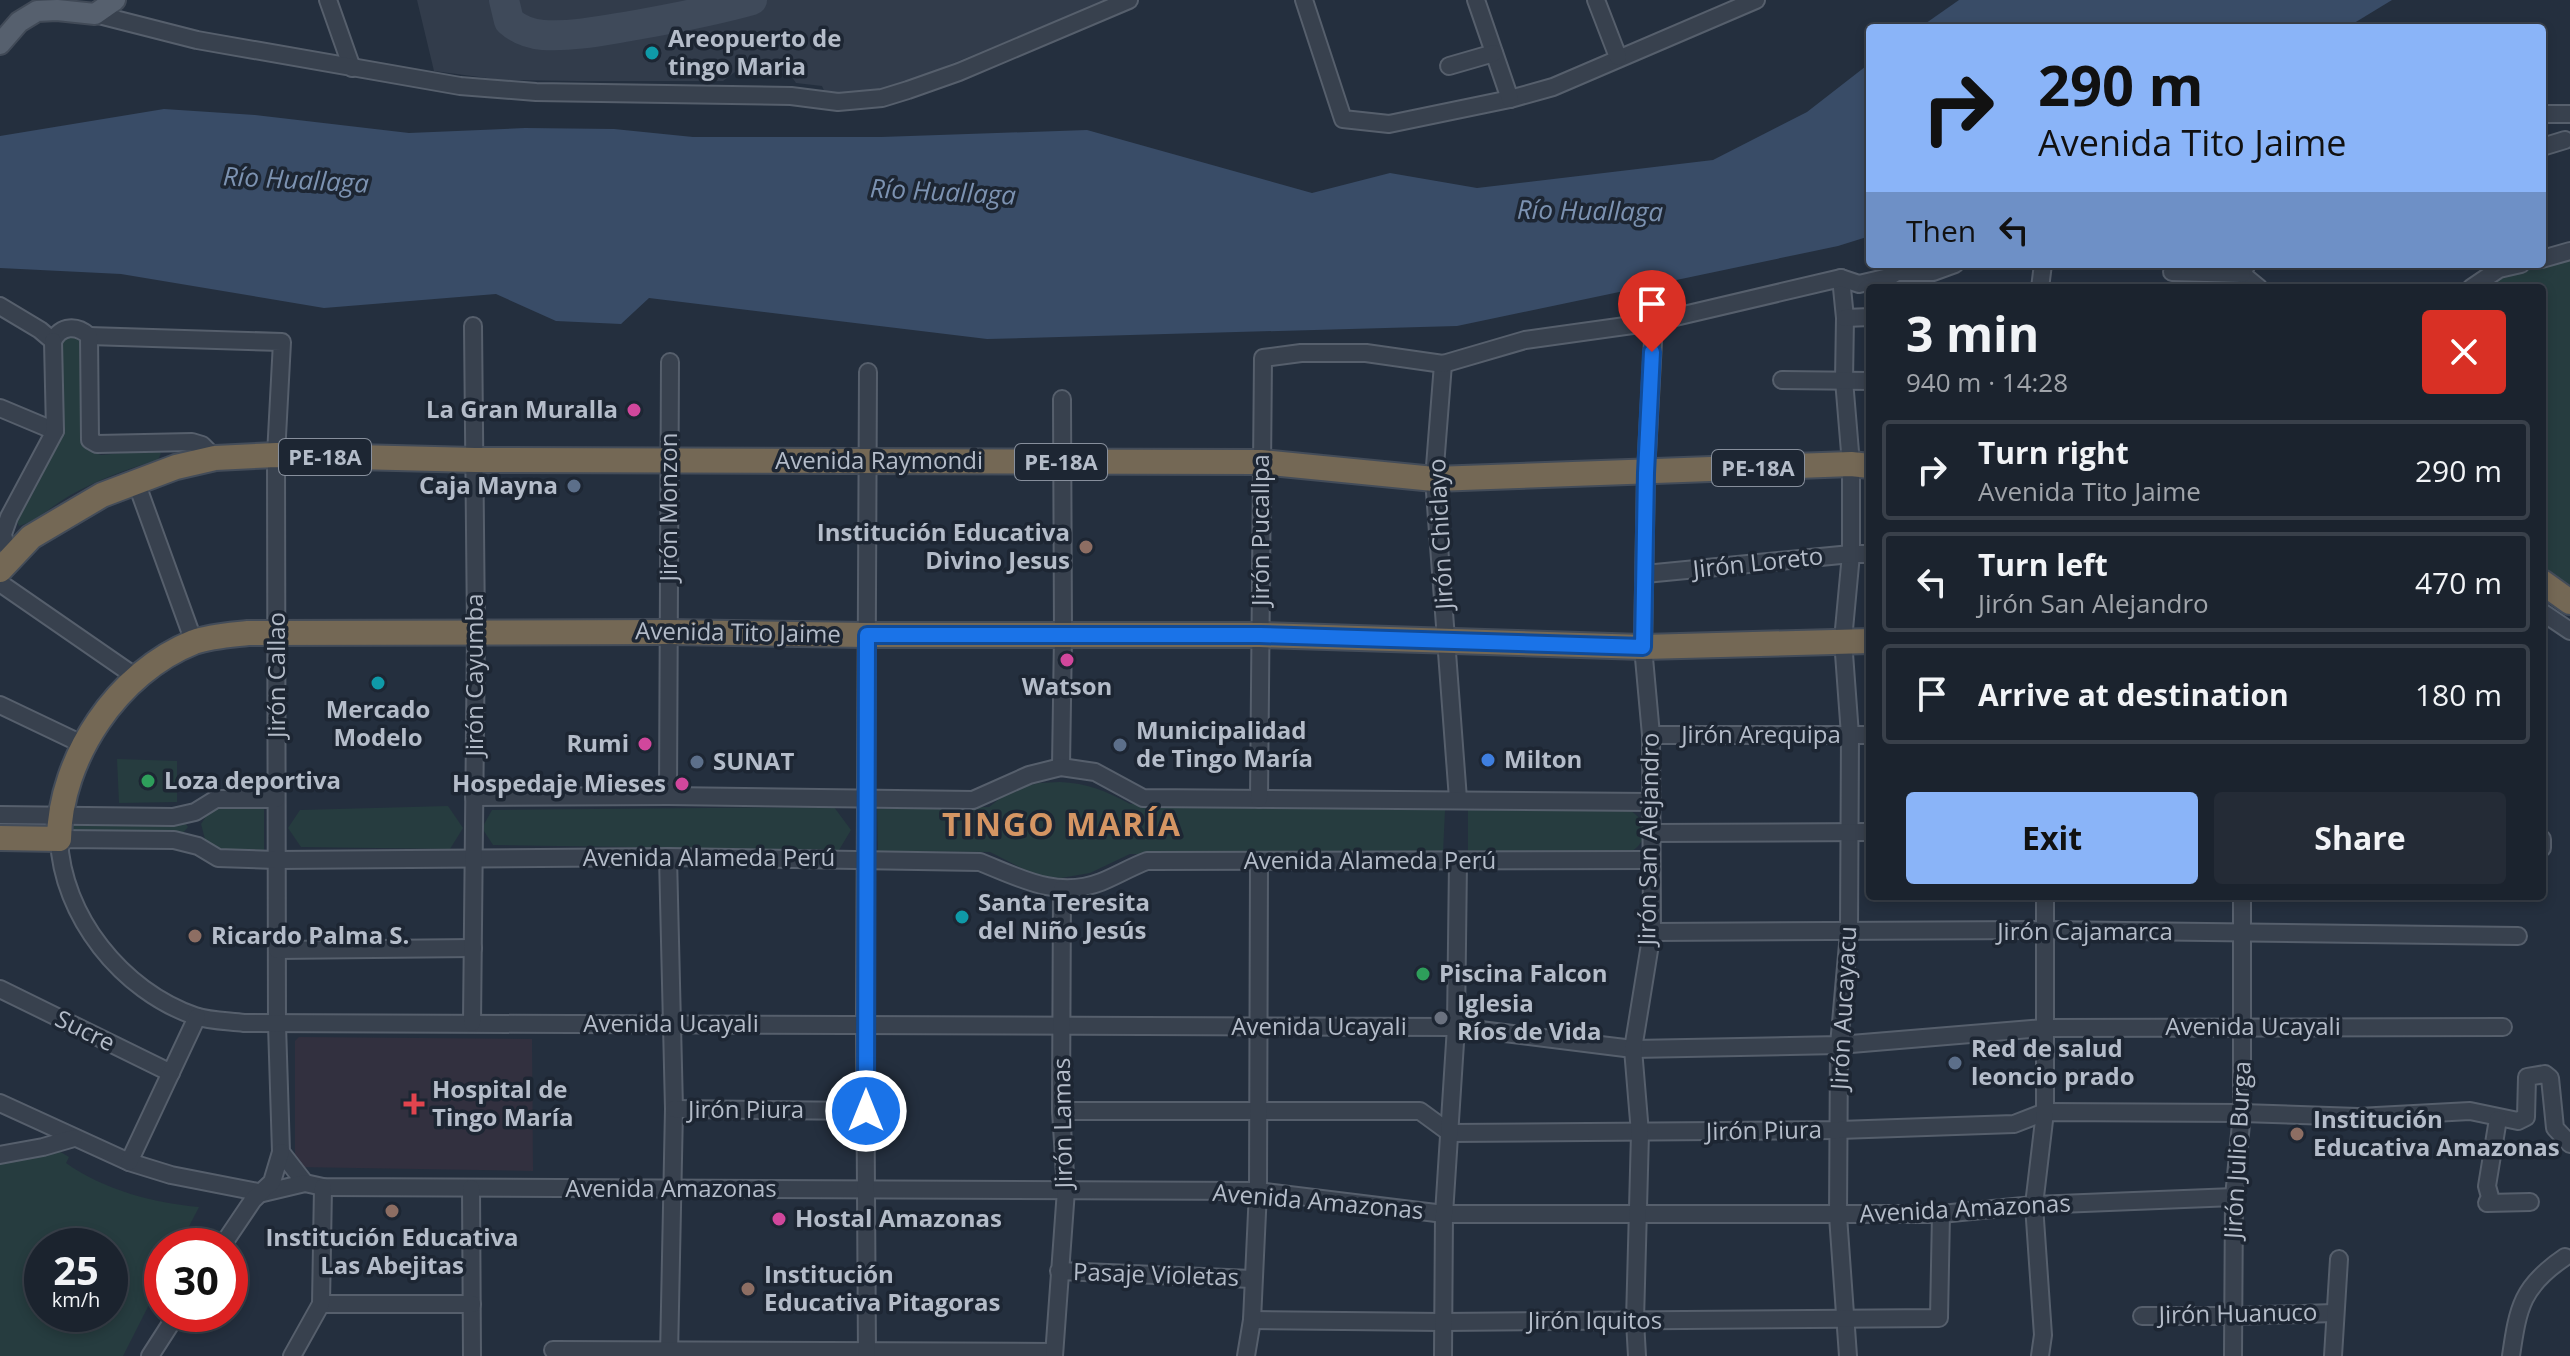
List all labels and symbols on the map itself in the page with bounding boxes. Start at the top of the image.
place label: Areopuerto de tingo Maria [668,21,841,82]
marker: Areopuerto de tingo Maria [643,44,661,62]
water label: Río Huallaga [222,157,370,201]
water label: Río Huallaga [869,169,1017,213]
water label: Río Huallaga [1517,191,1664,229]
pin [1618,270,1686,352]
place label: La Gran Muralla [426,392,618,425]
marker: La Gran Muralla [625,401,643,419]
street label: Jirón Monzon [651,433,684,583]
road number: PE-18A [279,439,371,475]
street label: Avenida Raymondi [775,443,983,476]
road number: PE-18A [1015,444,1107,480]
road number: PE-18A [1712,450,1804,486]
street label: Jirón Pucallpa [1243,454,1276,608]
street label: Jirón Chiclayo [1419,458,1460,612]
place label: Caja Mayna [419,468,558,501]
marker: Caja Mayna [565,477,583,495]
place label: Institución Educativa Divino Jesus [817,515,1070,576]
marker: Institución Educativa Divino Jesus [1077,538,1095,556]
street label: Jirón Loreto [1689,538,1825,585]
street label: Jirón Cayumba [457,593,490,759]
street label: Jirón Callao [259,612,292,740]
street label: Avenida Tito Jaime [635,613,841,650]
marker: Watson [1058,651,1076,669]
place label: Watson [1022,669,1112,702]
marker: Mercado Modelo [369,674,387,692]
place label: Mercado Modelo [326,692,430,753]
place label: Municipalidad de Tingo María [1136,713,1313,774]
street label: Jirón Arequipa [1679,717,1841,750]
place label: Rumi [566,726,629,759]
street label: Jirón San Alejandro [1629,732,1666,948]
marker: Rumi [636,735,654,753]
marker: Municipalidad de Tingo María [1111,736,1129,754]
place label: Milton [1504,742,1582,775]
place label: SUNAT [713,744,794,777]
marker: Milton [1479,751,1497,769]
marker: SUNAT [688,753,706,771]
place label: Loza deportiva [164,763,341,796]
place label: Hospedaje Mieses [452,766,666,799]
marker: Loza deportiva [139,772,157,790]
marker: Hospedaje Mieses [673,775,691,793]
district label: TINGO MARÍA [942,802,1182,845]
street label: Avenida Alameda Perú [583,840,835,873]
street label: Avenida Alameda Perú [1244,843,1496,876]
place label: Santa Teresita del Niño Jesús [978,885,1150,946]
marker: Santa Teresita del Niño Jesús [953,908,971,926]
street label: Jirón Cajamarca [1995,914,2173,947]
place label: Ricardo Palma S. [211,918,409,951]
street label: Jirón Aucayacu [1822,925,1863,1093]
marker: Ricardo Palma S. [186,927,204,945]
place label: Piscina Falcon [1439,956,1607,989]
marker: Piscina Falcon [1414,965,1432,983]
place label: Iglesia Ríos de Vida [1457,986,1601,1047]
street label: Sucre [50,1001,121,1058]
street label: Avenida Ucayali [583,1006,759,1039]
street label: Avenida Ucayali [1231,1009,1407,1042]
marker: Iglesia Ríos de Vida [1432,1009,1450,1027]
street label: Avenida Ucayali [2165,1009,2341,1042]
place label: Red de salud leoncio prado [1971,1031,2135,1092]
marker: Red de salud leoncio prado [1946,1054,1964,1072]
street label: Jirón Lamas [1044,1057,1079,1191]
street label: Jirón Julio Burga [2215,1060,2258,1242]
position arrow [824,1069,908,1153]
place label: Hospital de Tingo María [432,1072,574,1133]
street label: Jirón Piura [686,1092,804,1125]
marker: Hospital de Tingo María [403,1093,425,1115]
place label: Institución Educativa Amazonas [2313,1102,2560,1163]
street label: Jirón Piura [1704,1112,1822,1147]
marker: Institución Educativa Amazonas [2288,1125,2306,1143]
street label: Avenida Amazonas [565,1171,777,1204]
street label: Avenida Amazonas [1211,1175,1425,1226]
street label: Avenida Amazonas [1858,1185,2071,1230]
place label: Hostal Amazonas [795,1201,1002,1234]
marker: Institución Educativa Las Abejitas [383,1202,401,1220]
marker: Hostal Amazonas [770,1210,788,1228]
place label: Institución Educativa Las Abejitas [265,1220,519,1281]
speed limit sign: 30 [144,1228,248,1332]
street label: Pasaje Violetas [1073,1254,1240,1293]
place label: Institución Educativa Pitagoras [764,1257,1000,1318]
marker: Institución Educativa Pitagoras [739,1280,757,1298]
street label: Jirón Huanuco [2156,1295,2318,1330]
street label: Jirón Iquitos [1526,1303,1662,1336]

